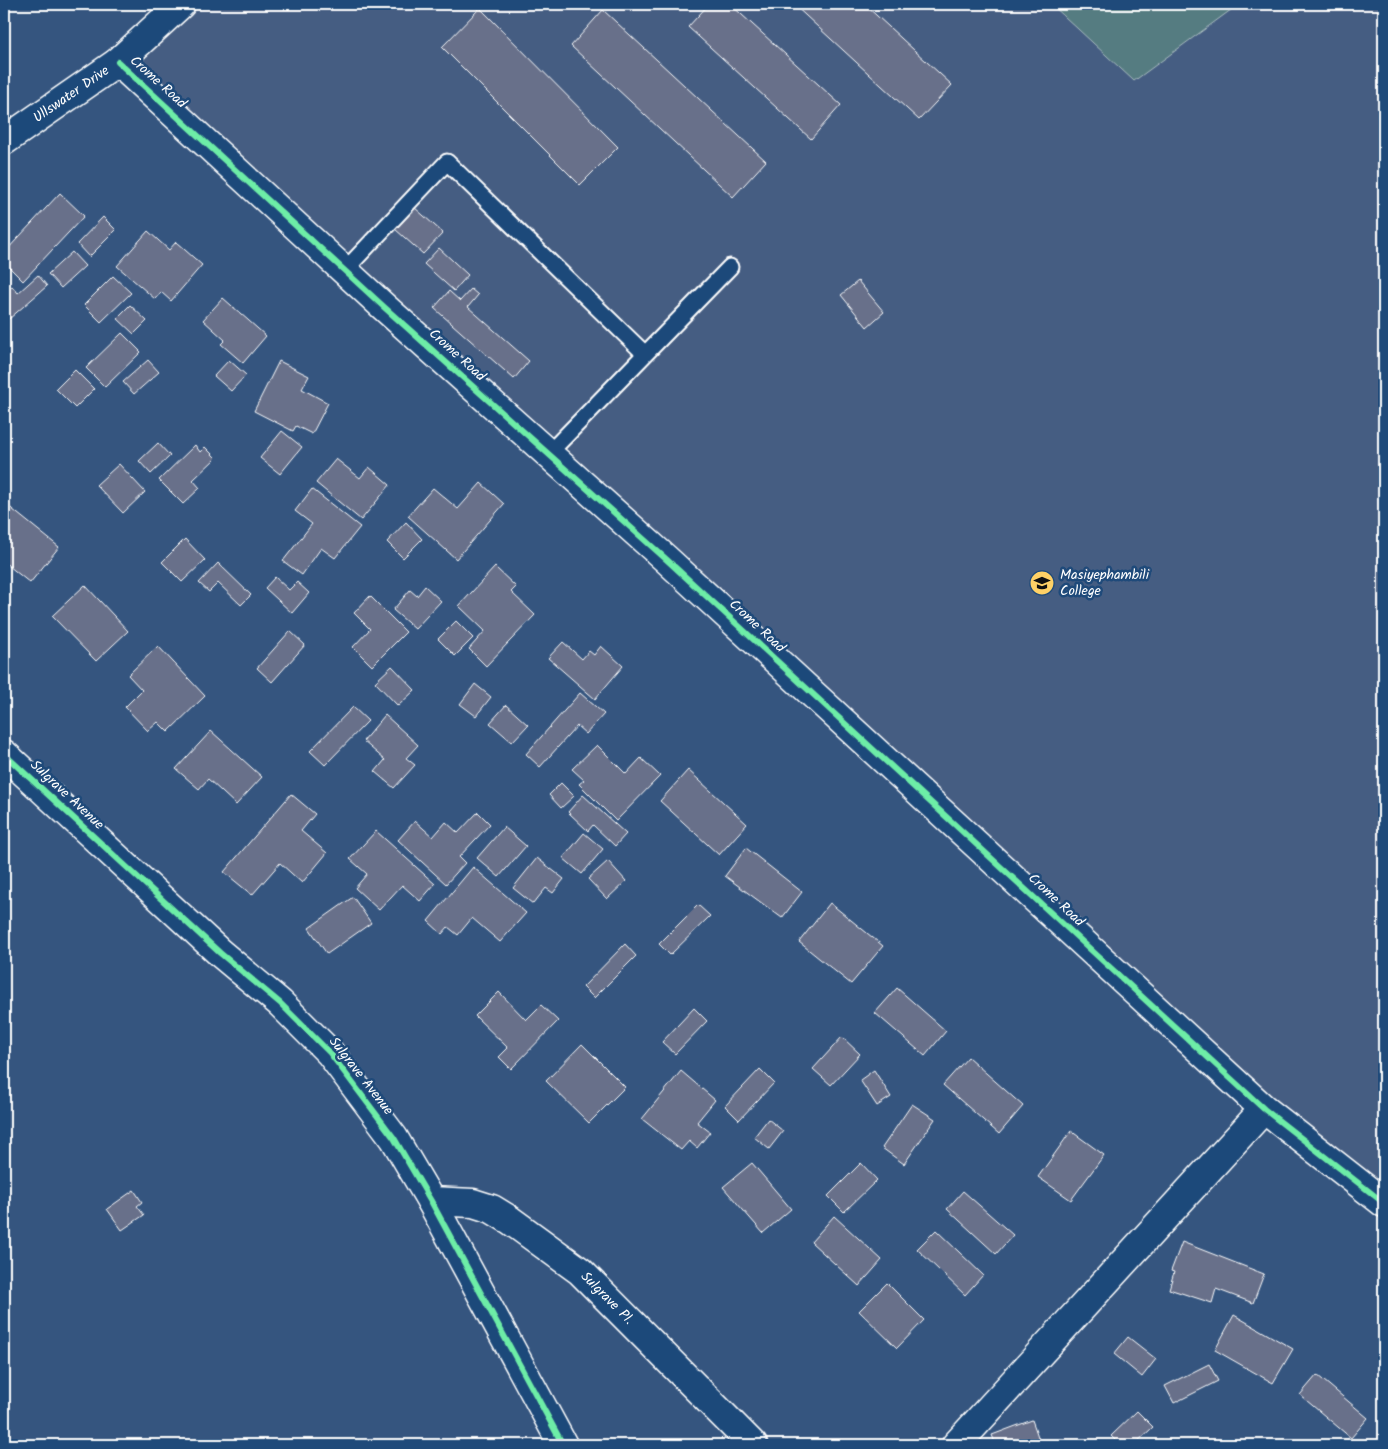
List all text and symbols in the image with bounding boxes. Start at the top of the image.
street label: Crome Road [124,50,192,114]
street label: Ullswater Drive [29,60,115,129]
street label: Crome Road [423,323,491,387]
place label: Masiyephambili College [1060,564,1150,602]
school or university icon: Masiyephambili College [1029,570,1055,596]
street label: Crome Road [724,594,791,659]
street label: Sulgrave Avenue [25,755,110,836]
street label: Crome Road [1023,868,1090,933]
street label: Sulgrave Avenue [323,1032,399,1121]
street label: Sulgrave Pl. [575,1266,639,1330]

